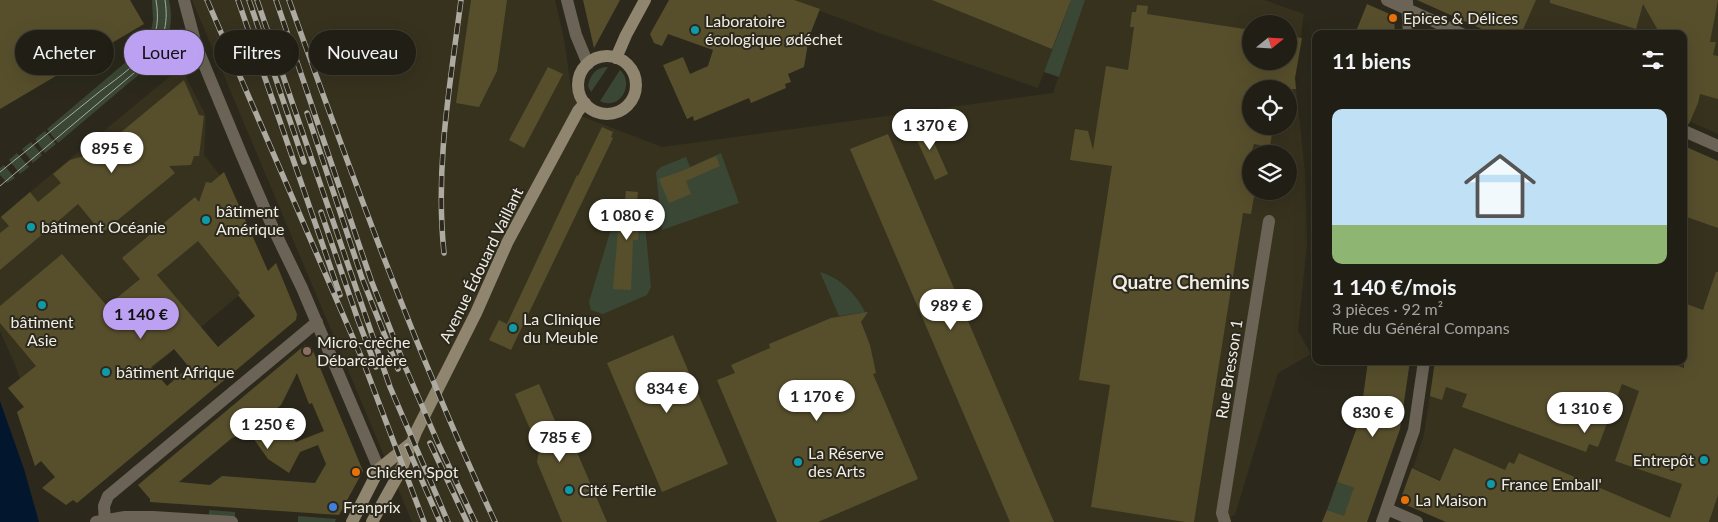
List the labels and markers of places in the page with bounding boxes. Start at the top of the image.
place label: Epices & Délices [1403,8,1518,27]
place label: Laboratoire écologique ødéchet [705,11,843,48]
marker: Epices & Délices [1387,12,1399,24]
marker: Laboratoire écologique ødéchet [689,24,701,36]
pin: 1 370 € [884,108,976,151]
pin: 895 € [77,132,147,174]
pin: 1 080 € [581,198,673,241]
place label: bâtiment Amérique [216,201,284,238]
marker: bâtiment Amérique [200,214,212,226]
place label: bâtiment Océanie [41,217,166,236]
marker: bâtiment Océanie [25,221,37,233]
pin: 989 € [916,288,986,331]
pin: 1 140 € [95,298,187,340]
marker: bâtiment Asie [36,299,48,311]
place label: La Clinique du Meuble [523,309,601,346]
place label: bâtiment Asie [11,312,74,349]
marker: La Clinique du Meuble [507,322,519,334]
place label: Micro-crèche Débarcadère [317,332,410,369]
marker: Micro-crèche Débarcadère [301,345,313,357]
place label: bâtiment Afrique [116,362,234,381]
marker: bâtiment Afrique [100,366,112,378]
pin: 834 € [632,372,702,414]
pin: 1 170 € [771,380,863,422]
pin: 1 310 € [1539,392,1631,434]
pin: 830 € [1338,396,1408,438]
pin: 1 250 € [222,408,314,450]
pin: 785 € [525,420,595,463]
place label: La Réserve des Arts [808,443,884,480]
place label: Entrepôt [1633,450,1694,469]
marker: Entrepôt [1698,454,1710,466]
marker: La Réserve des Arts [792,456,804,468]
place label: Chicken Spot [366,462,459,481]
marker: Chicken Spot [350,466,362,478]
place label: France Emball' [1501,474,1602,493]
marker: France Emball' [1485,478,1497,490]
place label: Cité Fertile [579,480,656,499]
marker: Cité Fertile [563,484,575,496]
place label: La Maison [1415,490,1487,509]
marker: La Maison [1399,494,1411,506]
place label: Franprix [343,497,401,516]
marker: Franprix [327,501,339,513]

